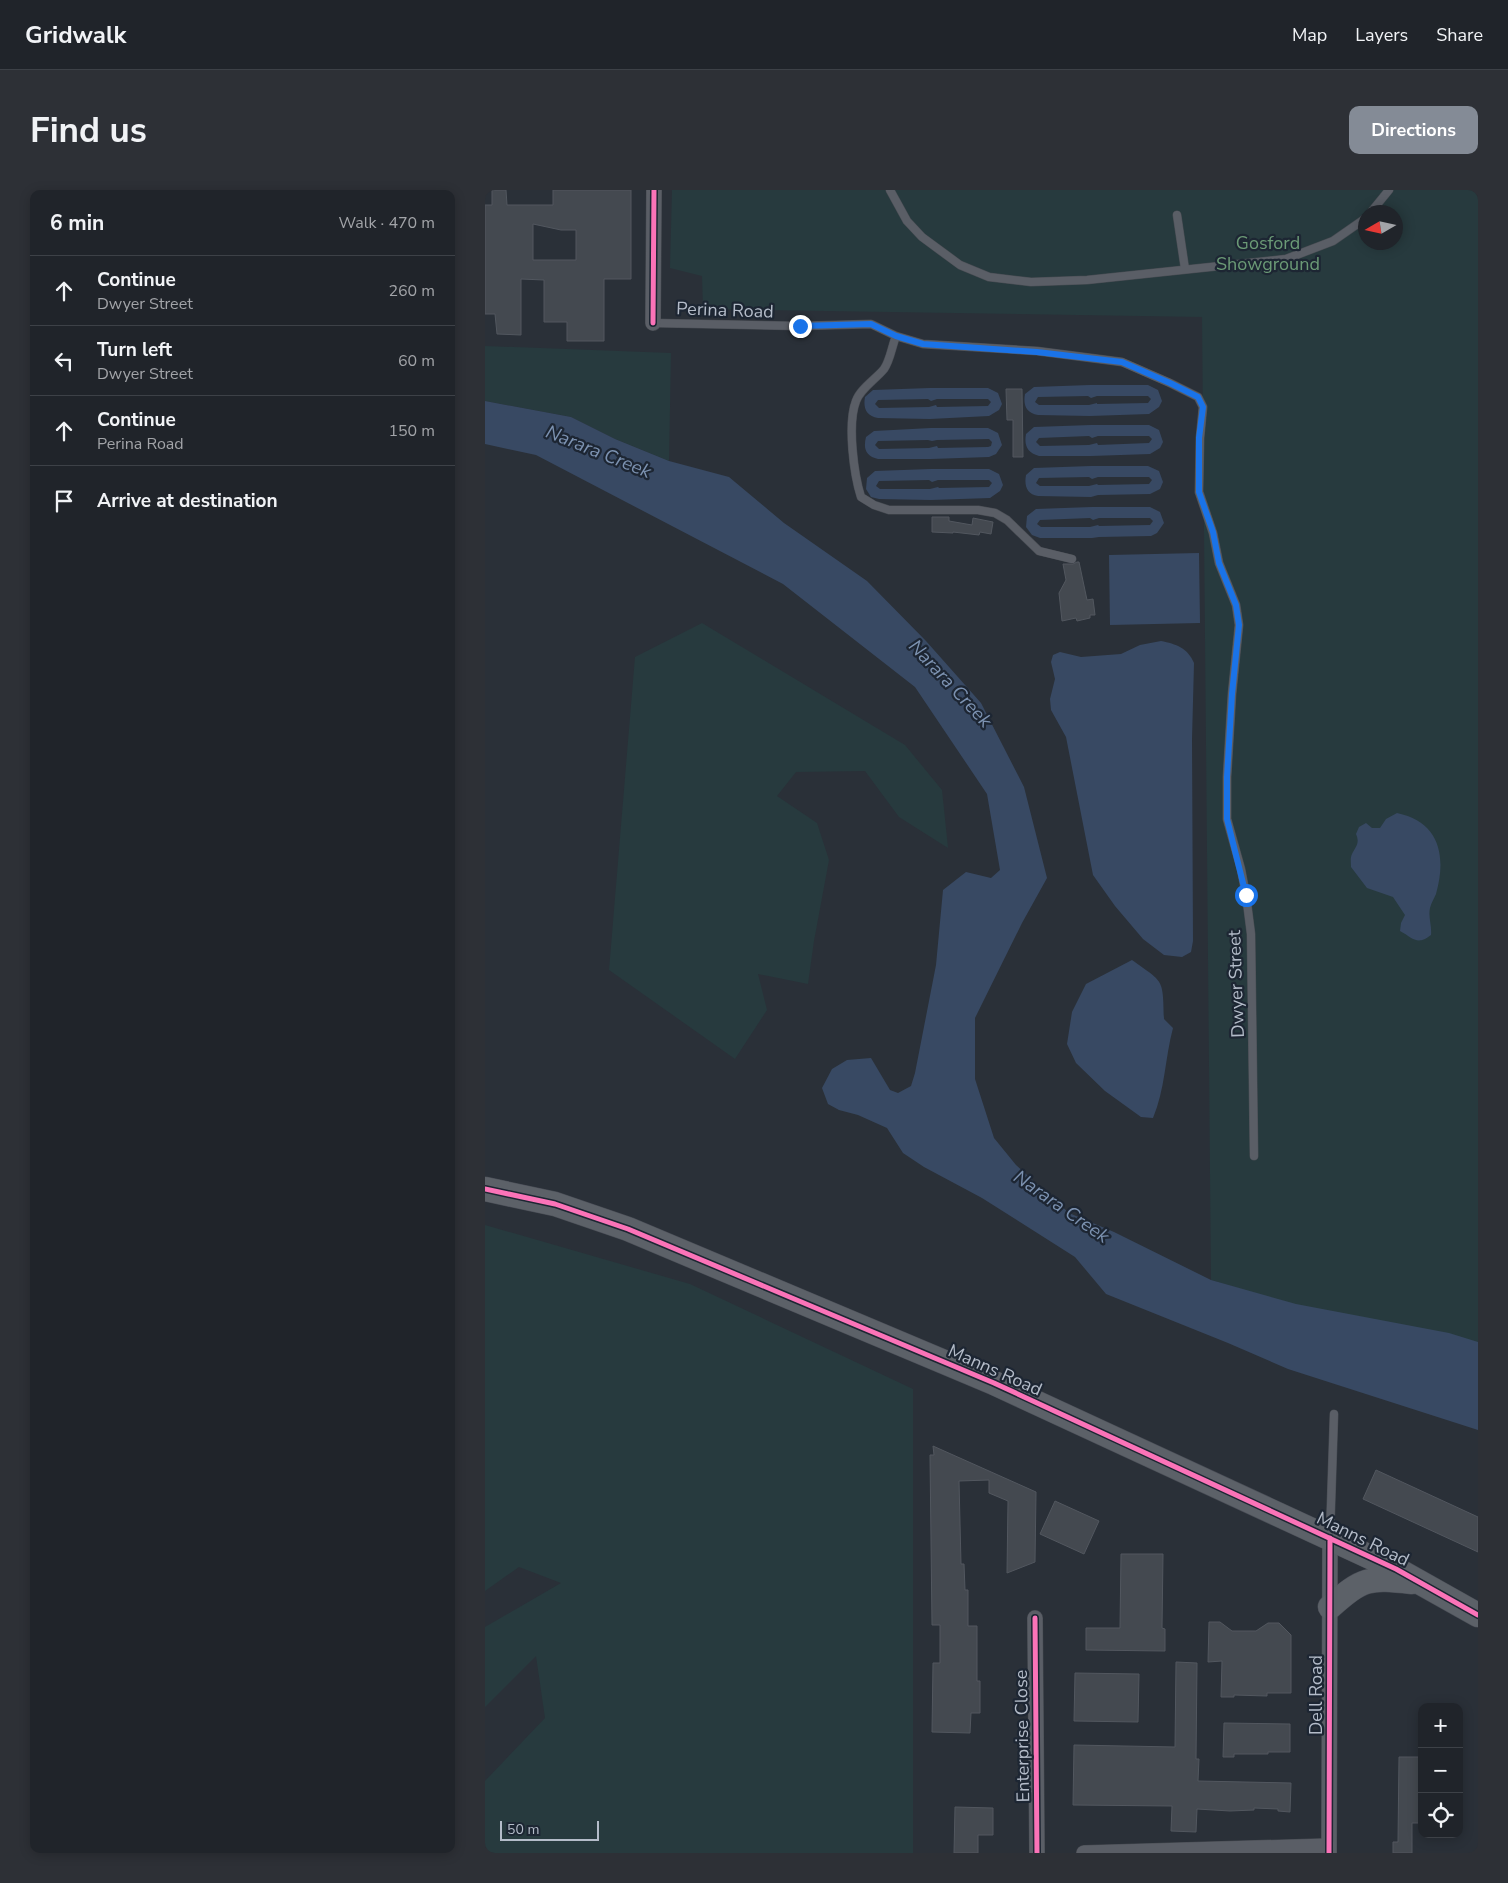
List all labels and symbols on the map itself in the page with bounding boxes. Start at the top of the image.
north arrow [1358,205,1403,250]
park label: Gosford Showground [1216,231,1320,276]
street label: Perina Road [676,296,774,324]
route end [789,315,812,338]
water label: Narara Creek [542,419,656,485]
water label: Narara Creek [903,634,998,734]
route start [1235,884,1258,907]
street label: Dwyer Street [1222,929,1250,1038]
water label: Narara Creek [1008,1164,1115,1250]
street label: Manns Road [944,1339,1046,1401]
street label: Manns Road [1313,1506,1413,1572]
street label: Dell Road [1304,1655,1328,1735]
street label: Enterprise Close [1009,1670,1035,1802]
scale bar [500,1818,599,1841]

